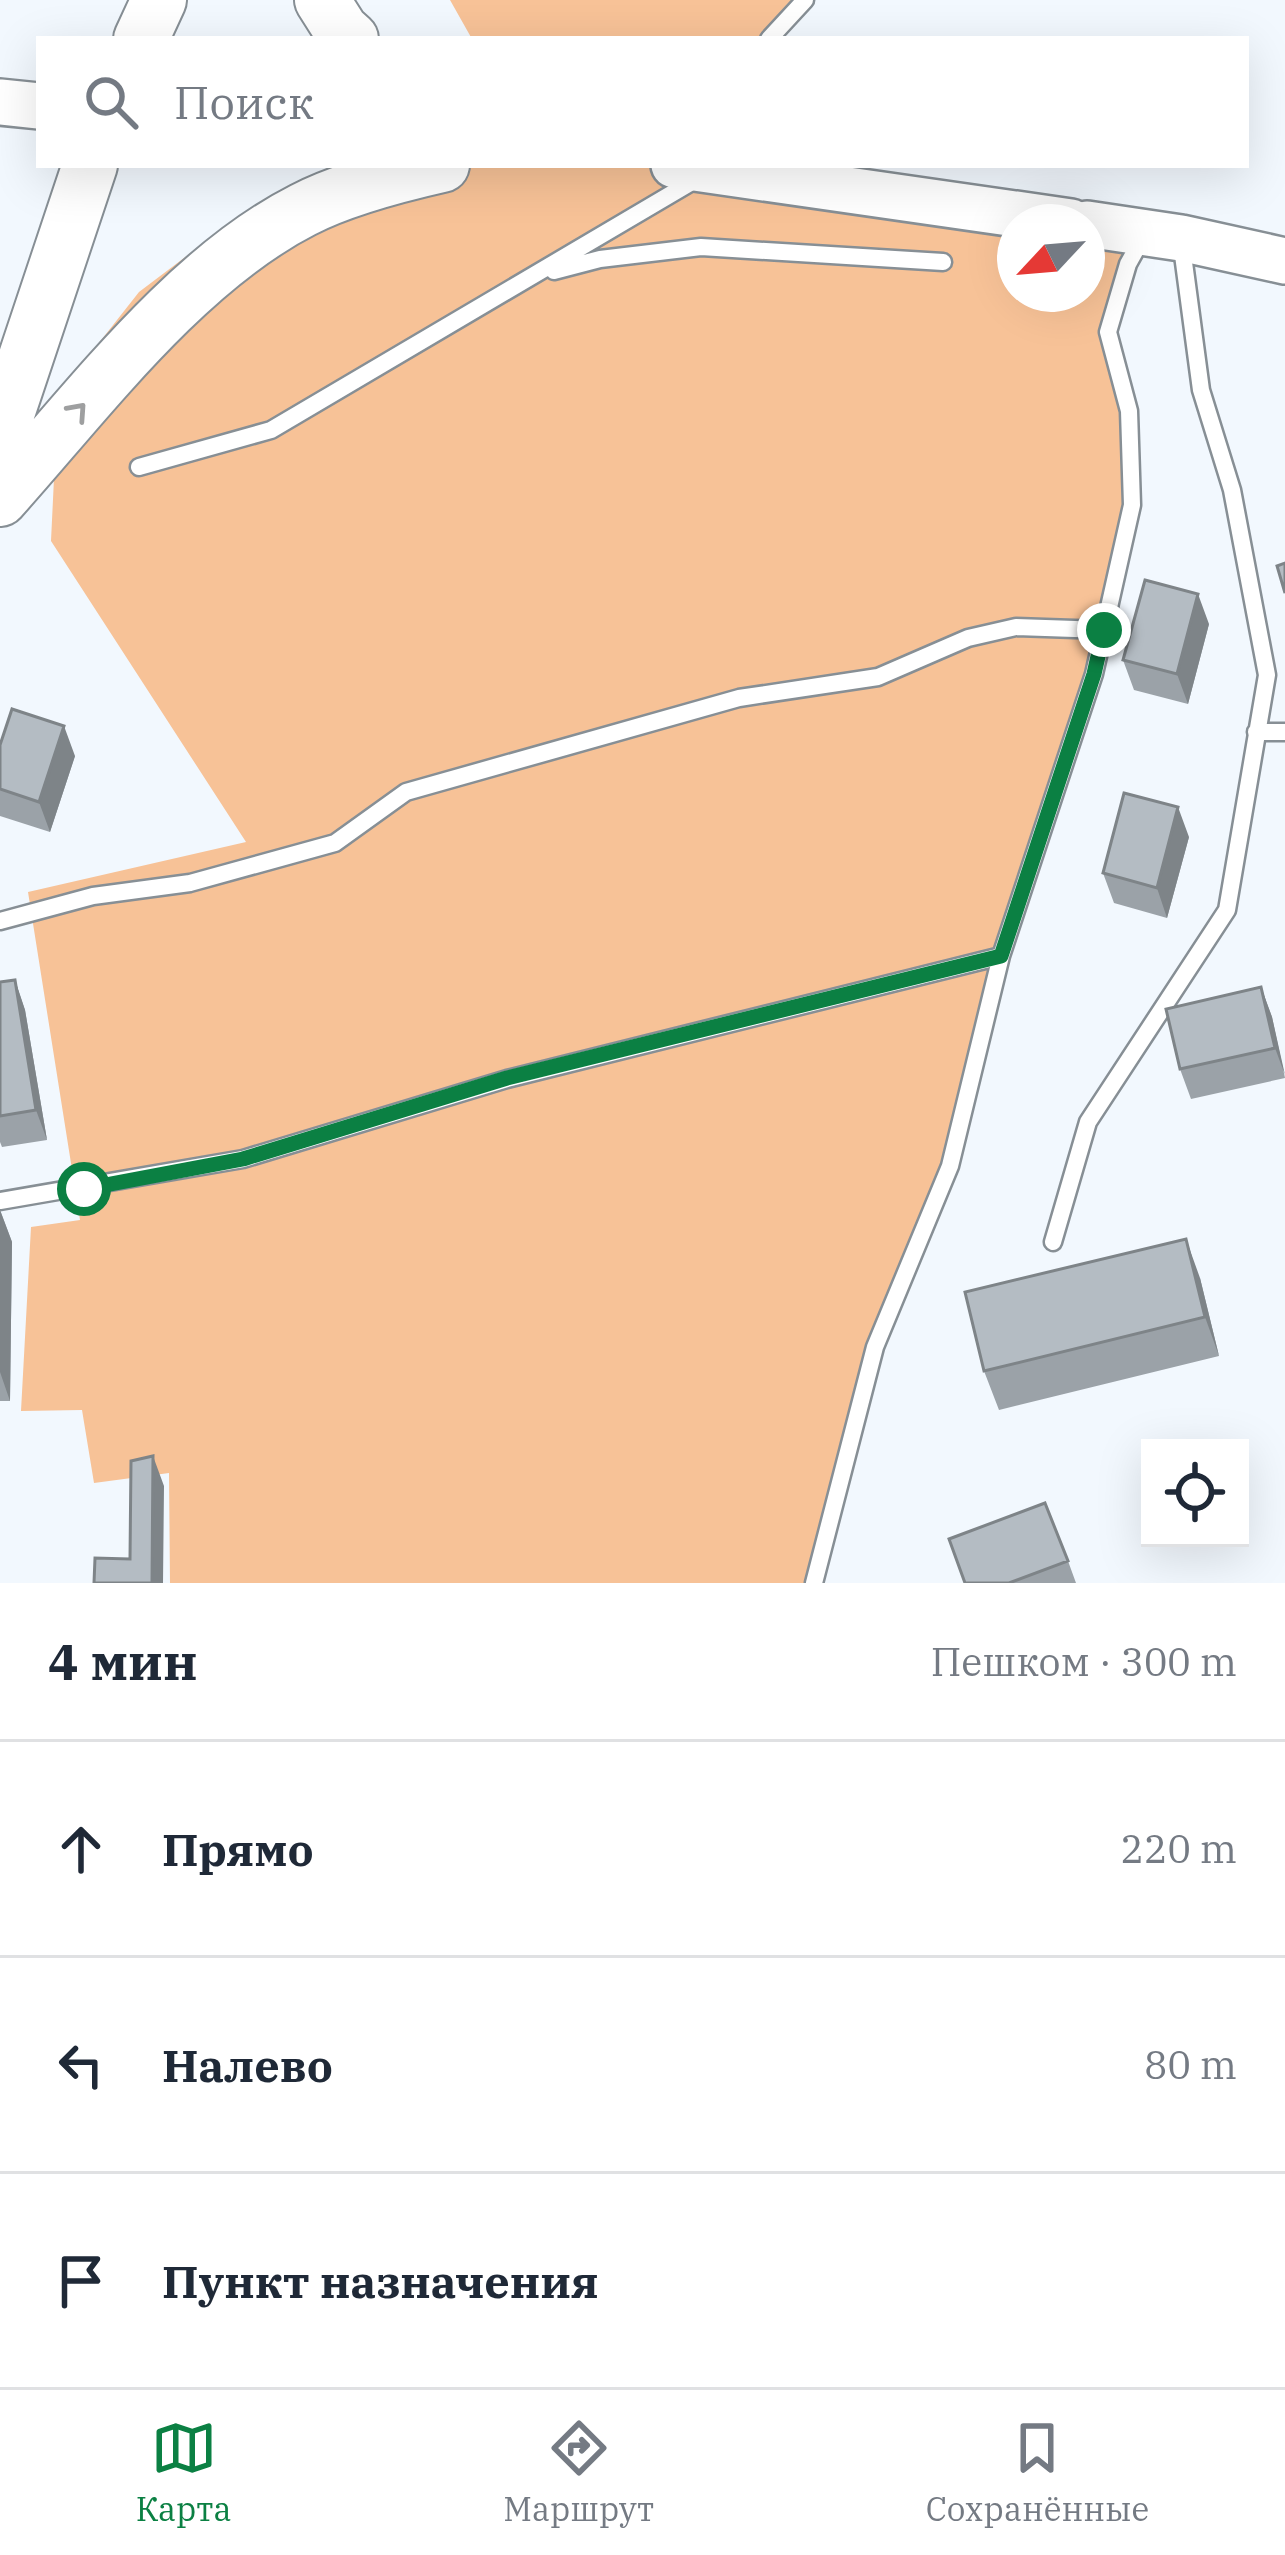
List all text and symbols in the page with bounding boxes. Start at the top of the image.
search box [36,36,1249,168]
icon: search [78,69,144,135]
text: Поиск [174,73,314,131]
north arrow [997,204,1105,312]
one-way arrow [64,404,85,425]
route end [1077,603,1131,657]
route start [57,1162,111,1216]
map controls [1141,1439,1249,1547]
button: locate [1141,1439,1249,1547]
text: 4 мин [48,1628,198,1694]
text: Пешком · 300 m [931,1636,1237,1687]
icon: ahead [48,1816,114,1882]
text: Прямо [162,1820,314,1878]
text: 220 m [1121,1823,1237,1874]
icon: left [48,2032,114,2098]
text: Налево [162,2036,333,2094]
text: 80 m [1144,2039,1237,2090]
icon: arrive [48,2248,114,2314]
text: Пункт назначения [162,2252,599,2310]
tab: Карта [136,2415,232,2530]
tab: Маршрут [503,2415,654,2530]
tab: Сохранённые [926,2415,1149,2530]

